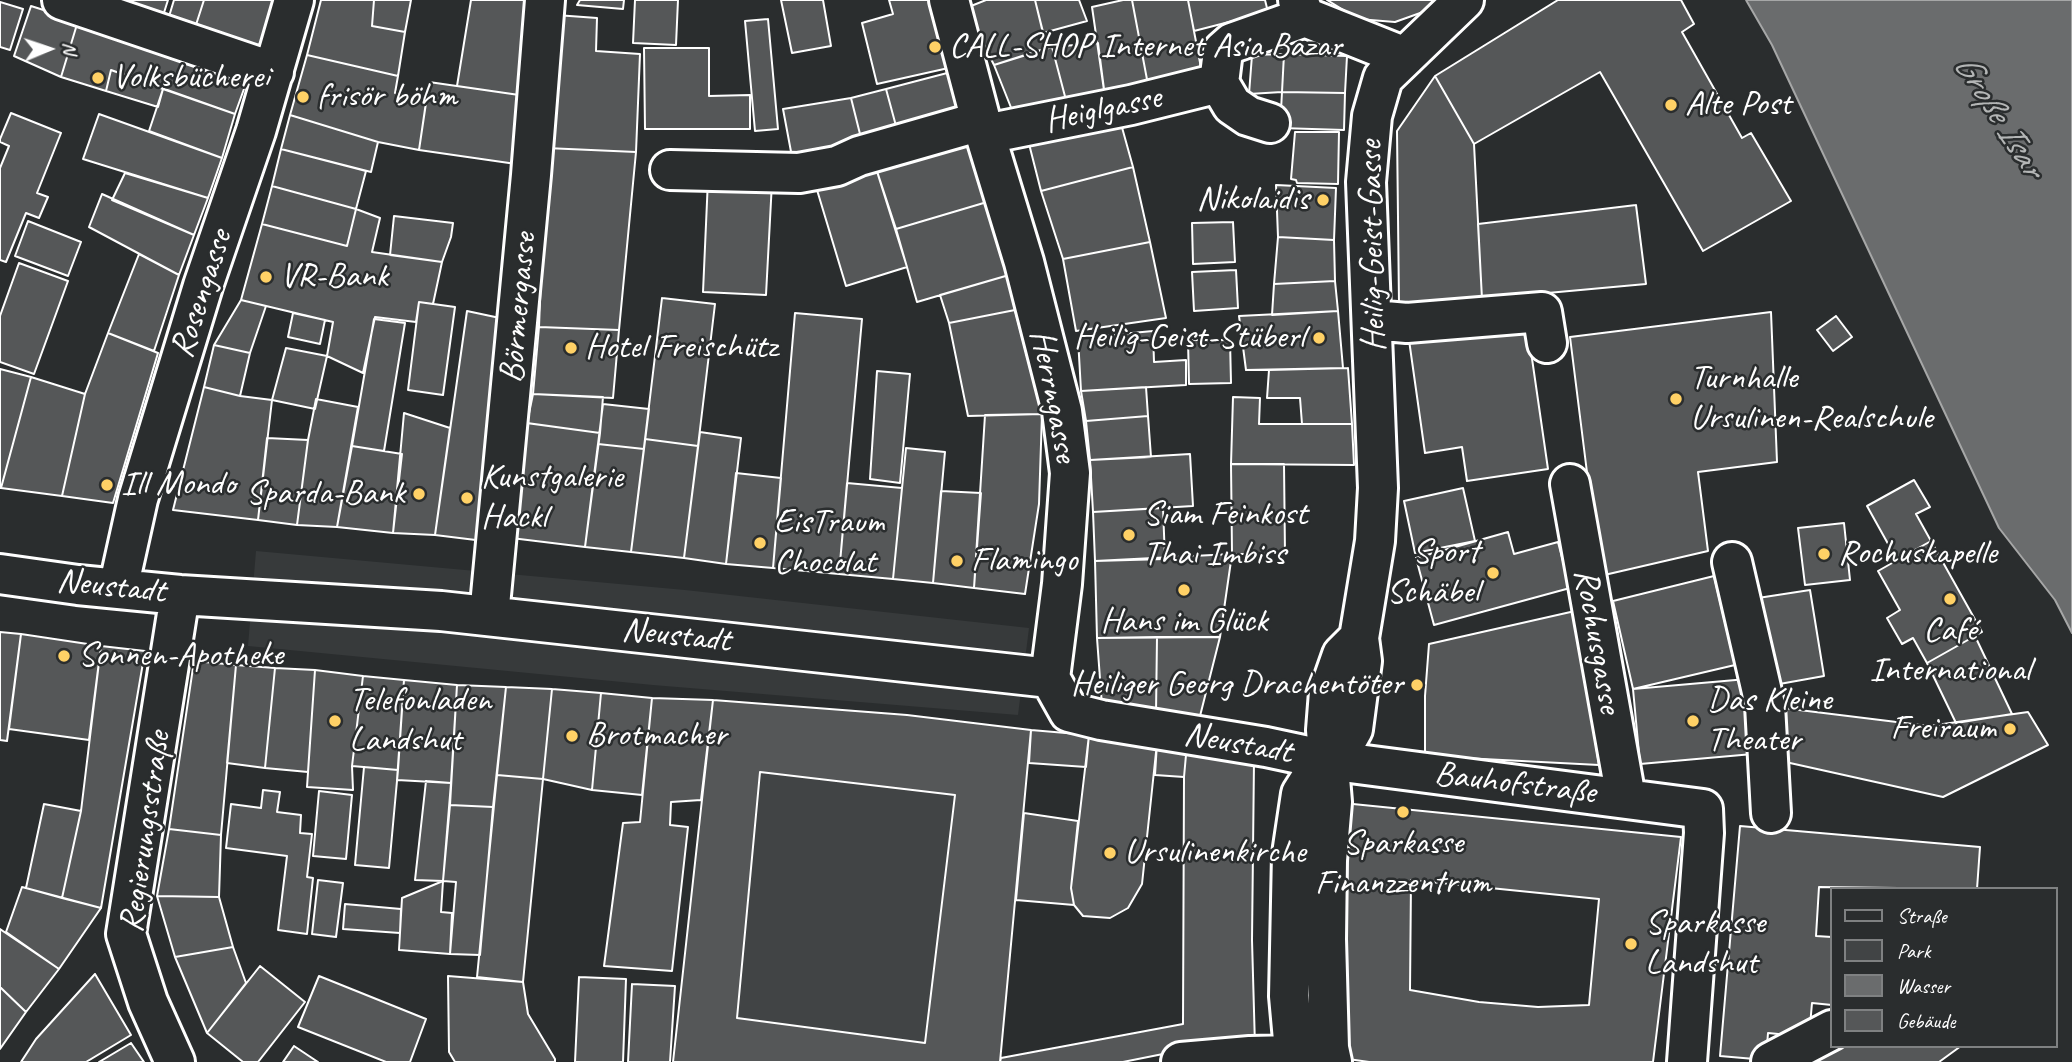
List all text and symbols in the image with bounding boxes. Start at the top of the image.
north arrow [14,14,84,84]
place label: CALL-SHOP Internet Asia Bazar [949,26,1342,68]
marker: CALL-SHOP Internet Asia Bazar [927,39,943,55]
text: N [58,42,82,55]
water label: Große Isar [1943,46,2053,186]
place label: Volksbücherei [112,57,269,99]
marker: Volksbücherei [90,70,106,86]
place label: frisör böhm [317,76,457,118]
street label: Heiglgasse [1041,77,1165,143]
place label: Alte Post [1685,84,1791,126]
marker: frisör böhm [295,89,311,105]
marker: Alte Post [1663,97,1679,113]
street label: Heilig-Geist-Gasse [1350,140,1396,352]
place label: Nikolaidis [1197,179,1309,221]
marker: Nikolaidis [1315,192,1331,208]
street label: Rosengasse [162,225,242,363]
street label: Börmergasse [492,231,546,385]
place label: VR-Bank [280,256,388,298]
marker: VR-Bank [258,269,274,285]
place label: Heilig-Geist-Stüberl [1074,317,1305,359]
street label: Herrngasse [1020,326,1086,466]
place label: Hotel Freischütz [585,327,777,369]
marker: Heilig-Geist-Stüberl [1311,330,1327,346]
marker: Hotel Freischütz [563,340,579,356]
place label: Turnhalle Ursulinen-Realschule [1690,358,1933,440]
marker: Turnhalle Ursulinen-Realschule [1668,391,1684,407]
place label: Kunstgalerie Hackl [481,457,623,539]
place label: Ill Mondo [121,464,235,506]
place label: Sparda-Bank [246,473,405,515]
marker: Ill Mondo [99,477,115,493]
marker: Sparda-Bank [411,486,427,502]
marker: Kunstgalerie Hackl [459,490,475,506]
place label: Siam Feinkost Thai Imbiss [1143,494,1307,576]
place label: EisTraum Chocolat [774,502,884,584]
marker: Siam Feinkost Thai Imbiss [1121,527,1137,543]
place label: Sport Schäbel [1387,532,1479,614]
place label: Rochuskapelle [1838,533,1997,575]
marker: EisTraum Chocolat [752,535,768,551]
place label: Flamingo [971,540,1077,582]
marker: Rochuskapelle [1816,546,1832,562]
marker: Flamingo [949,553,965,569]
street label: Neustadt [55,560,167,614]
marker: Sport Schäbel [1485,565,1501,581]
street label: Rochusgasse [1564,565,1630,717]
marker: Hans im Glück [1176,582,1192,598]
marker: Café International [1942,591,1958,607]
place label: Hans im Glück [1100,601,1268,643]
street label: Neustadt [620,609,732,663]
place label: Café International [1870,610,2030,692]
place label: Sonnen-Apotheke [78,635,283,677]
marker: Sonnen-Apotheke [56,648,72,664]
place label: Heiliger Georg Drachentöter [1071,664,1403,706]
marker: Heiliger Georg Drachentöter [1409,677,1425,693]
place label: Telefonladen Landshut [349,680,491,762]
place label: Das Kleine Theater [1707,680,1832,762]
place label: Freiraum [1890,708,1996,750]
marker: Telefonladen Landshut [327,713,343,729]
marker: Das Kleine Theater [1685,713,1701,729]
street label: Neustadt [1181,714,1295,774]
place label: Brotmacher [586,715,727,757]
marker: Freiraum [2002,721,2018,737]
marker: Brotmacher [564,728,580,744]
street label: Regierungsstraße [111,729,181,935]
street label: Bauhofstraße [1432,753,1598,815]
marker: Sparkasse Finanzzentrum [1395,804,1411,820]
place label: Sparkasse Finanzzentrum [1315,823,1491,905]
place label: Ursulinenkirche [1124,832,1306,874]
marker: Ursulinenkirche [1102,845,1118,861]
legend [1830,887,2058,1048]
place label: Sparkasse Landshut [1645,903,1765,985]
text: Straße [1897,903,1947,929]
marker: Sparkasse Landshut [1623,936,1639,952]
text: Park [1897,938,1930,964]
text: Wasser [1897,973,1950,999]
text: Gebäude [1897,1008,1955,1034]

